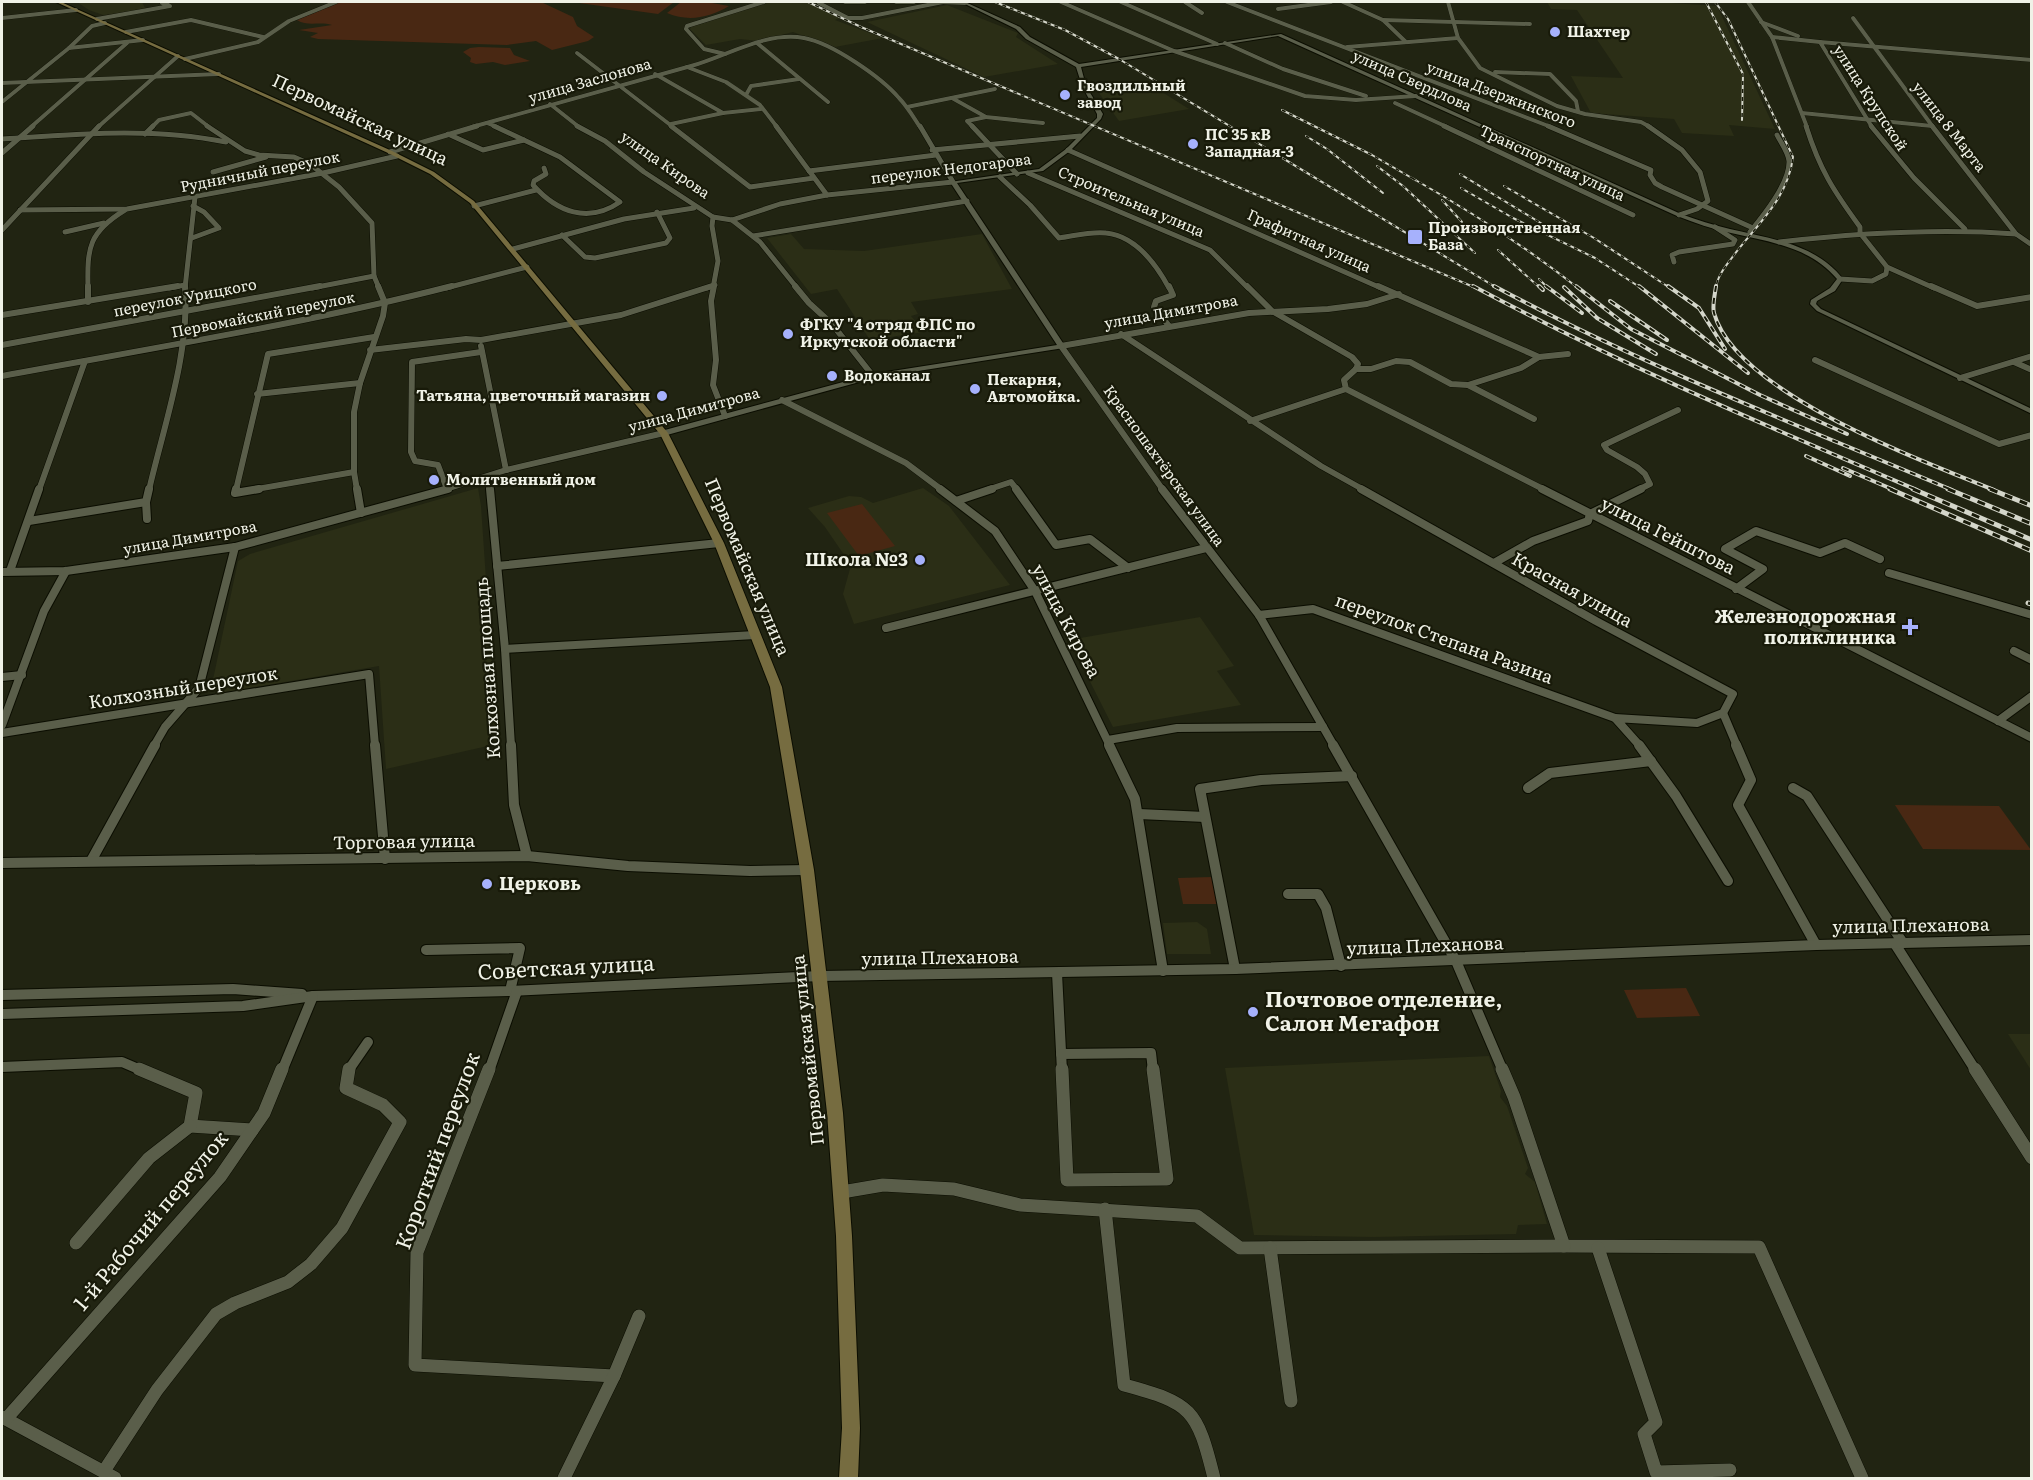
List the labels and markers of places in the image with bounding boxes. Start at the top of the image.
place label: Шахтер [1567,19,1630,42]
marker: Шахтер [1548,25,1562,39]
place label: Гвоздильный завод [1077,73,1186,113]
marker: Гвоздильный завод [1058,88,1072,102]
place label: ПС 35 кВ Западная-3 [1205,122,1294,162]
marker: ПС 35 кВ Западная-3 [1186,137,1200,151]
place label: Производственная База [1428,215,1581,255]
marker: Производственная База [1406,228,1424,246]
place label: ФГКУ "4 отряд ФПС по Иркутской области" [800,312,975,352]
marker: ФГКУ "4 отряд ФПС по Иркутской области" [781,327,795,341]
place label: Водоканал [844,363,930,386]
place label: Пекарня, Автомойка. [987,367,1081,407]
marker: Водоканал [825,369,839,383]
marker: Пекарня, Автомойка. [968,382,982,396]
place label: Татьяна, цветочный магазин [416,383,650,406]
marker: Татьяна, цветочный магазин [655,389,669,403]
place label: Молитвенный дом [446,467,596,490]
marker: Молитвенный дом [427,473,441,487]
place label: Школа №3 [805,545,908,572]
marker: Школа №3 [913,553,927,567]
place label: Железнодорожная поликлиника [1714,602,1897,650]
marker: Железнодорожная поликлиника [1901,618,1919,636]
place label: Церковь [499,869,581,896]
marker: Церковь [480,877,494,891]
place label: Почтовое отделение, Салон Мегафон [1265,982,1502,1037]
marker: Почтовое отделение, Салон Мегафон [1246,1005,1260,1019]

